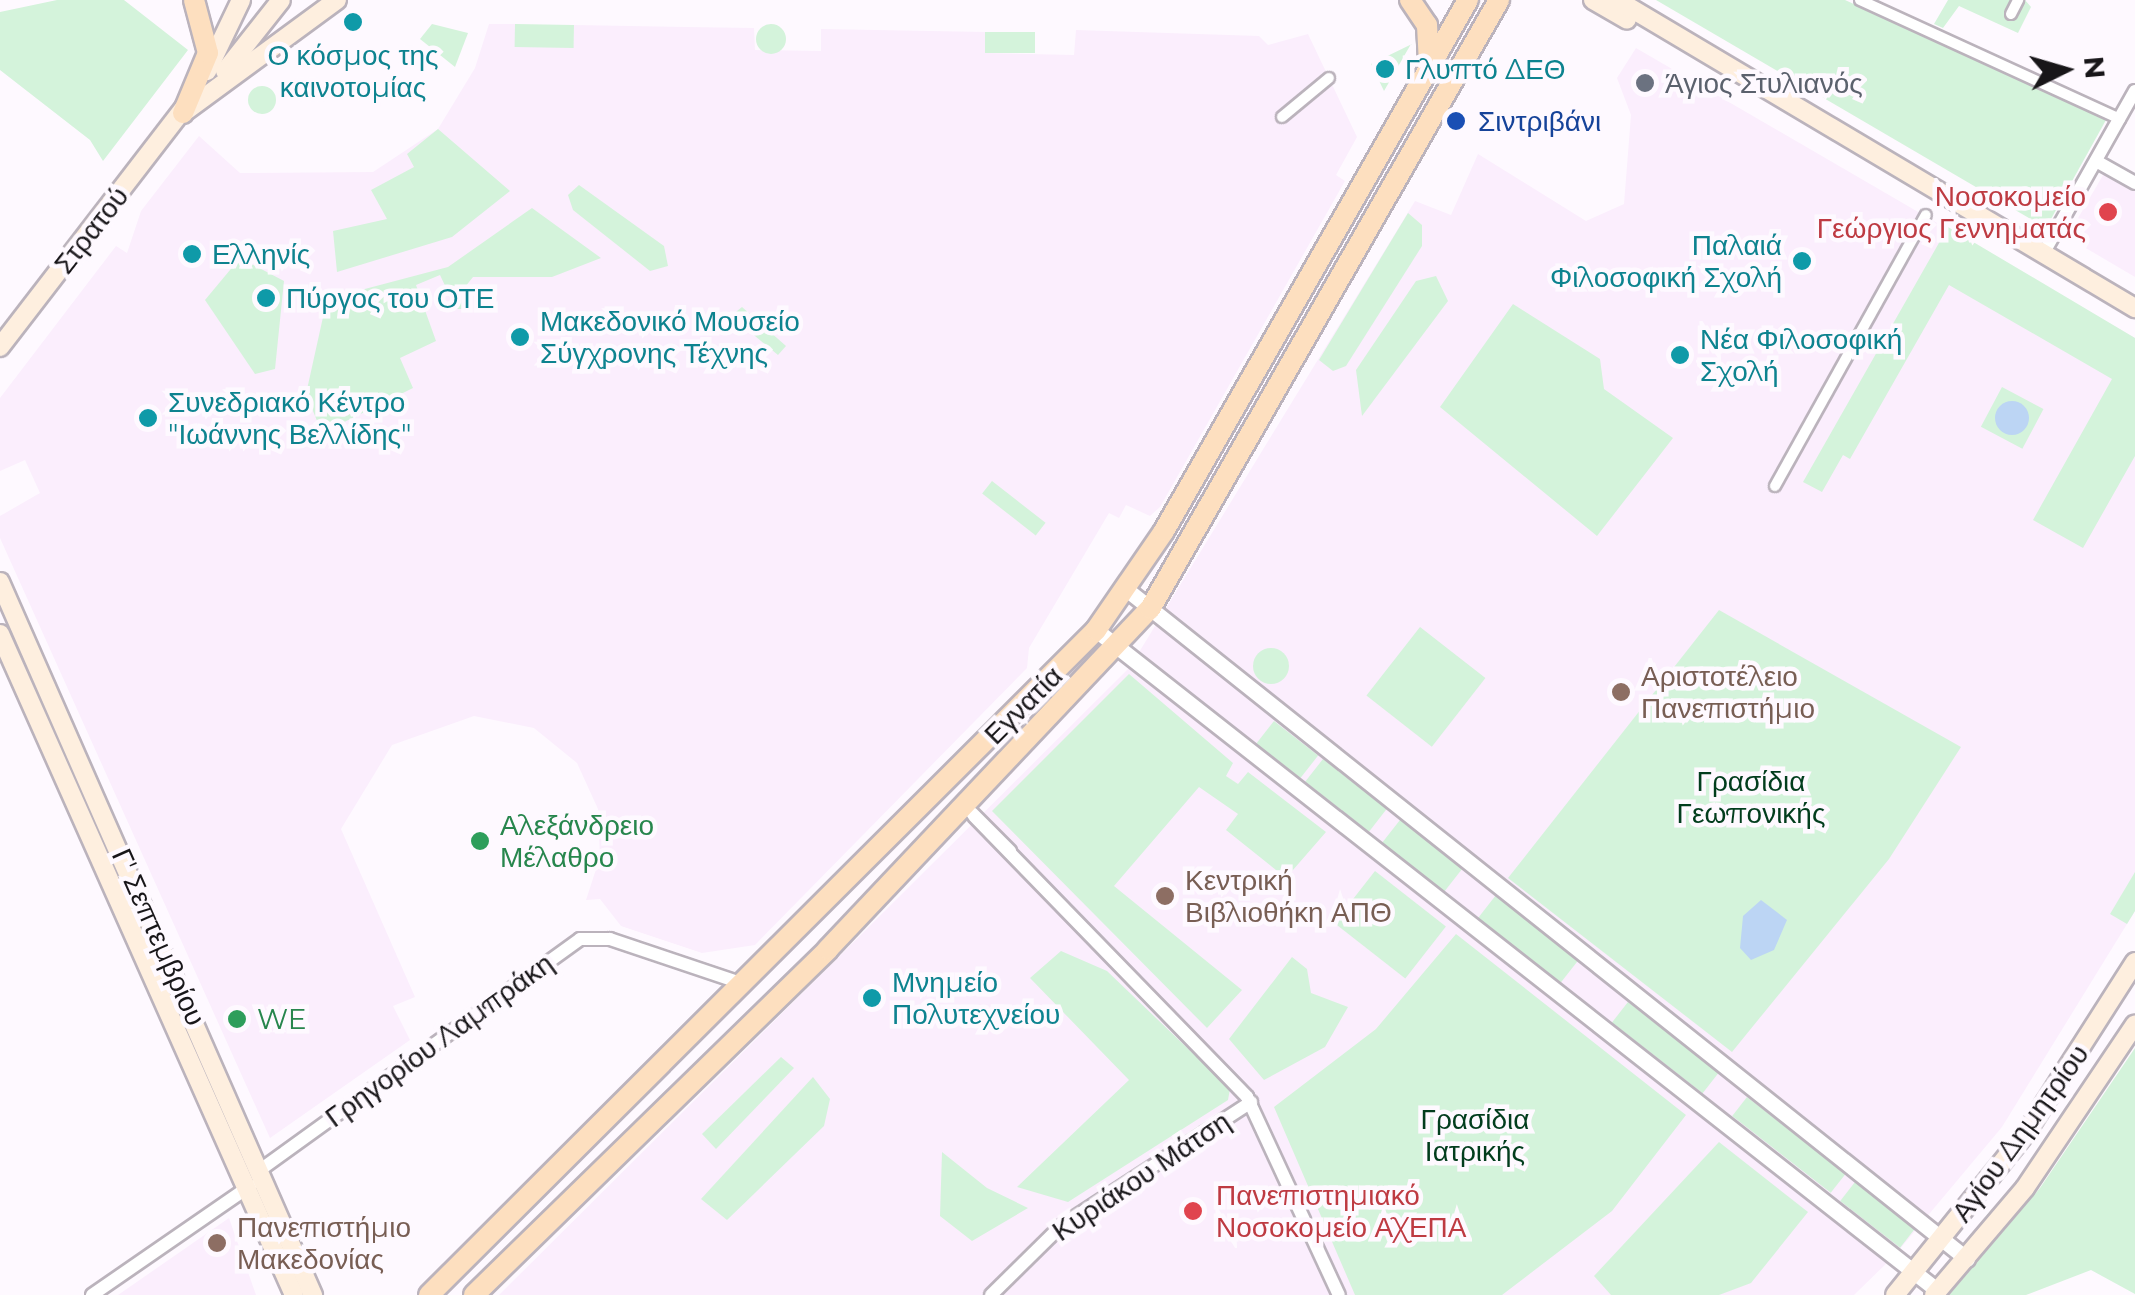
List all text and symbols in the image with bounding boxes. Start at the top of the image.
marker: Ο κόσμος της καινοτομίας [342,11,364,33]
north arrow [2015,20,2115,120]
place label: Ο κόσμος της καινοτομίας [264,38,442,104]
place label: Γλυπτό ΔΕΘ [1405,52,1567,86]
text: N [2077,55,2113,80]
marker: Γλυπτό ΔΕΘ [1374,58,1396,80]
place label: Άγιος Στυλιανός [1665,66,1873,100]
marker: Άγιος Στυλιανός [1634,72,1656,94]
place label: Σιντριβάνι [1478,104,1614,138]
marker: Σιντριβάνι [1443,108,1469,134]
street label: Στρατού [44,176,138,284]
place label: Νοσοκομείο Γεώργιος Γεννηματάς [1807,179,2086,245]
marker: Νοσοκομείο Γεώργιος Γεννηματάς [2095,199,2121,225]
place label: Παλαιά Φιλοσοφική Σχολή [1536,228,1782,294]
place label: Ελληνίς [212,237,312,271]
marker: Ελληνίς [181,243,203,265]
marker: Παλαιά Φιλοσοφική Σχολή [1791,250,1813,272]
place label: Πύργος του ΟΤΕ [286,281,498,315]
marker: Πύργος του ΟΤΕ [255,287,277,309]
place label: Μακεδονικό Μουσείο Σύγχρονης Τέχνης [540,304,815,370]
place label: Νέα Φιλοσοφική Σχολή [1700,322,1917,388]
marker: Μακεδονικό Μουσείο Σύγχρονης Τέχνης [509,326,531,348]
marker: Νέα Φιλοσοφική Σχολή [1669,344,1691,366]
place label: Συνεδριακό Κέντρο "Ιωάννης Βελλίδης" [168,385,421,451]
marker: Συνεδριακό Κέντρο "Ιωάννης Βελλίδης" [137,407,159,429]
street label: Εγνατία [975,657,1071,753]
place label: Αριστοτέλειο Πανεπιστήμιο [1641,659,1827,725]
marker: Αριστοτέλειο Πανεπιστήμιο [1610,681,1632,703]
park label: Γρασίδια Γεωπονικής [1674,764,1828,830]
place label: Αλεξάνδρειο Μέλαθρο [500,808,663,874]
marker: Αλεξάνδρειο Μέλαθρο [469,830,491,852]
street label: Γ' Σεπτεμβρίου [103,838,215,1036]
place label: Κεντρική Βιβλιοθήκη ΑΠΘ [1185,863,1400,929]
marker: Κεντρική Βιβλιοθήκη ΑΠΘ [1154,885,1176,907]
street label: Γρηγορίου Λαμπράκη [314,942,564,1138]
place label: Μνημείο Πολυτεχνείου [892,965,1072,1031]
marker: Μνημείο Πολυτεχνείου [861,987,883,1009]
place label: WE [257,1002,306,1036]
marker: WE [226,1008,248,1030]
street label: Αγίου Δημητρίου [1940,1032,2100,1234]
street label: Κυριάκου Μάτση [1041,1101,1241,1251]
park label: Γρασίδια Ιατρικής [1418,1102,1532,1168]
place label: Πανεπιστημιακό Νοσοκομείο ΑΧΕΠΑ [1216,1178,1469,1244]
marker: Πανεπιστημιακό Νοσοκομείο ΑΧΕΠΑ [1180,1198,1206,1224]
place label: Πανεπιστήμιο Μακεδονίας [237,1210,423,1276]
marker: Πανεπιστήμιο Μακεδονίας [206,1232,228,1254]

